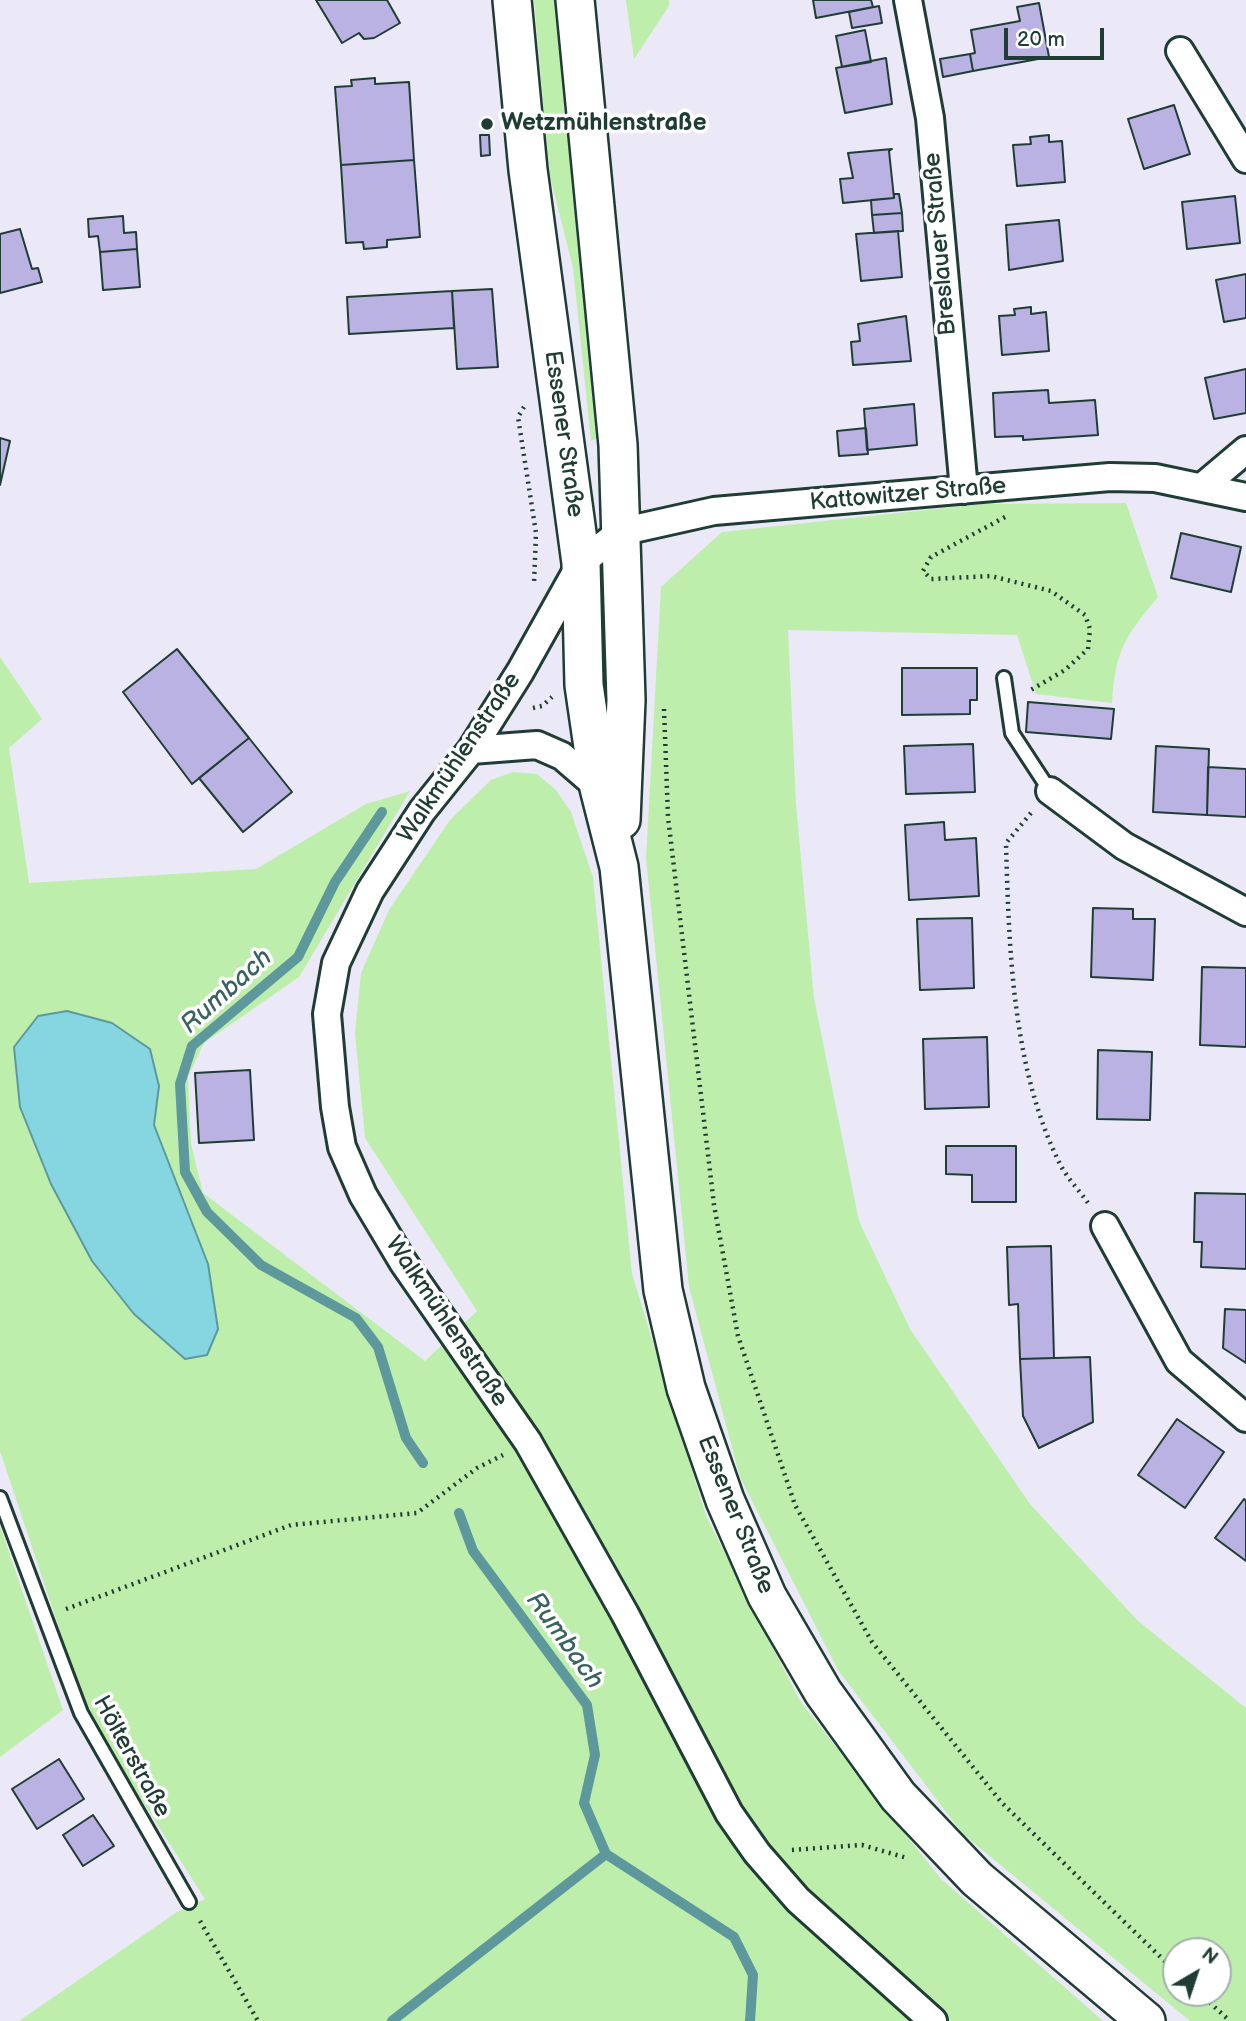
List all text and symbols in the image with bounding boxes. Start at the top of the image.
scale bar [1008,14,1108,58]
text: 20 m [1017,27,1065,52]
place label: Wetzmühlenstraße [501,110,706,138]
marker: Wetzmühlenstraße [479,116,495,132]
street label: Breslauer Straße [919,151,963,337]
street label: Essener Straße [537,349,589,519]
street label: Kattowitzer Straße [809,472,1007,518]
street label: Walkmühlenstraße [392,667,528,849]
water label: Rumbach [175,943,279,1041]
street label: Walkmühlenstraße [378,1231,514,1413]
street label: Essener Straße [690,1432,780,1598]
water label: Rumbach [518,1587,610,1695]
street label: Hölterstraße [86,1691,176,1823]
north arrow [1162,1937,1232,2007]
text: N [1196,1943,1222,1970]

